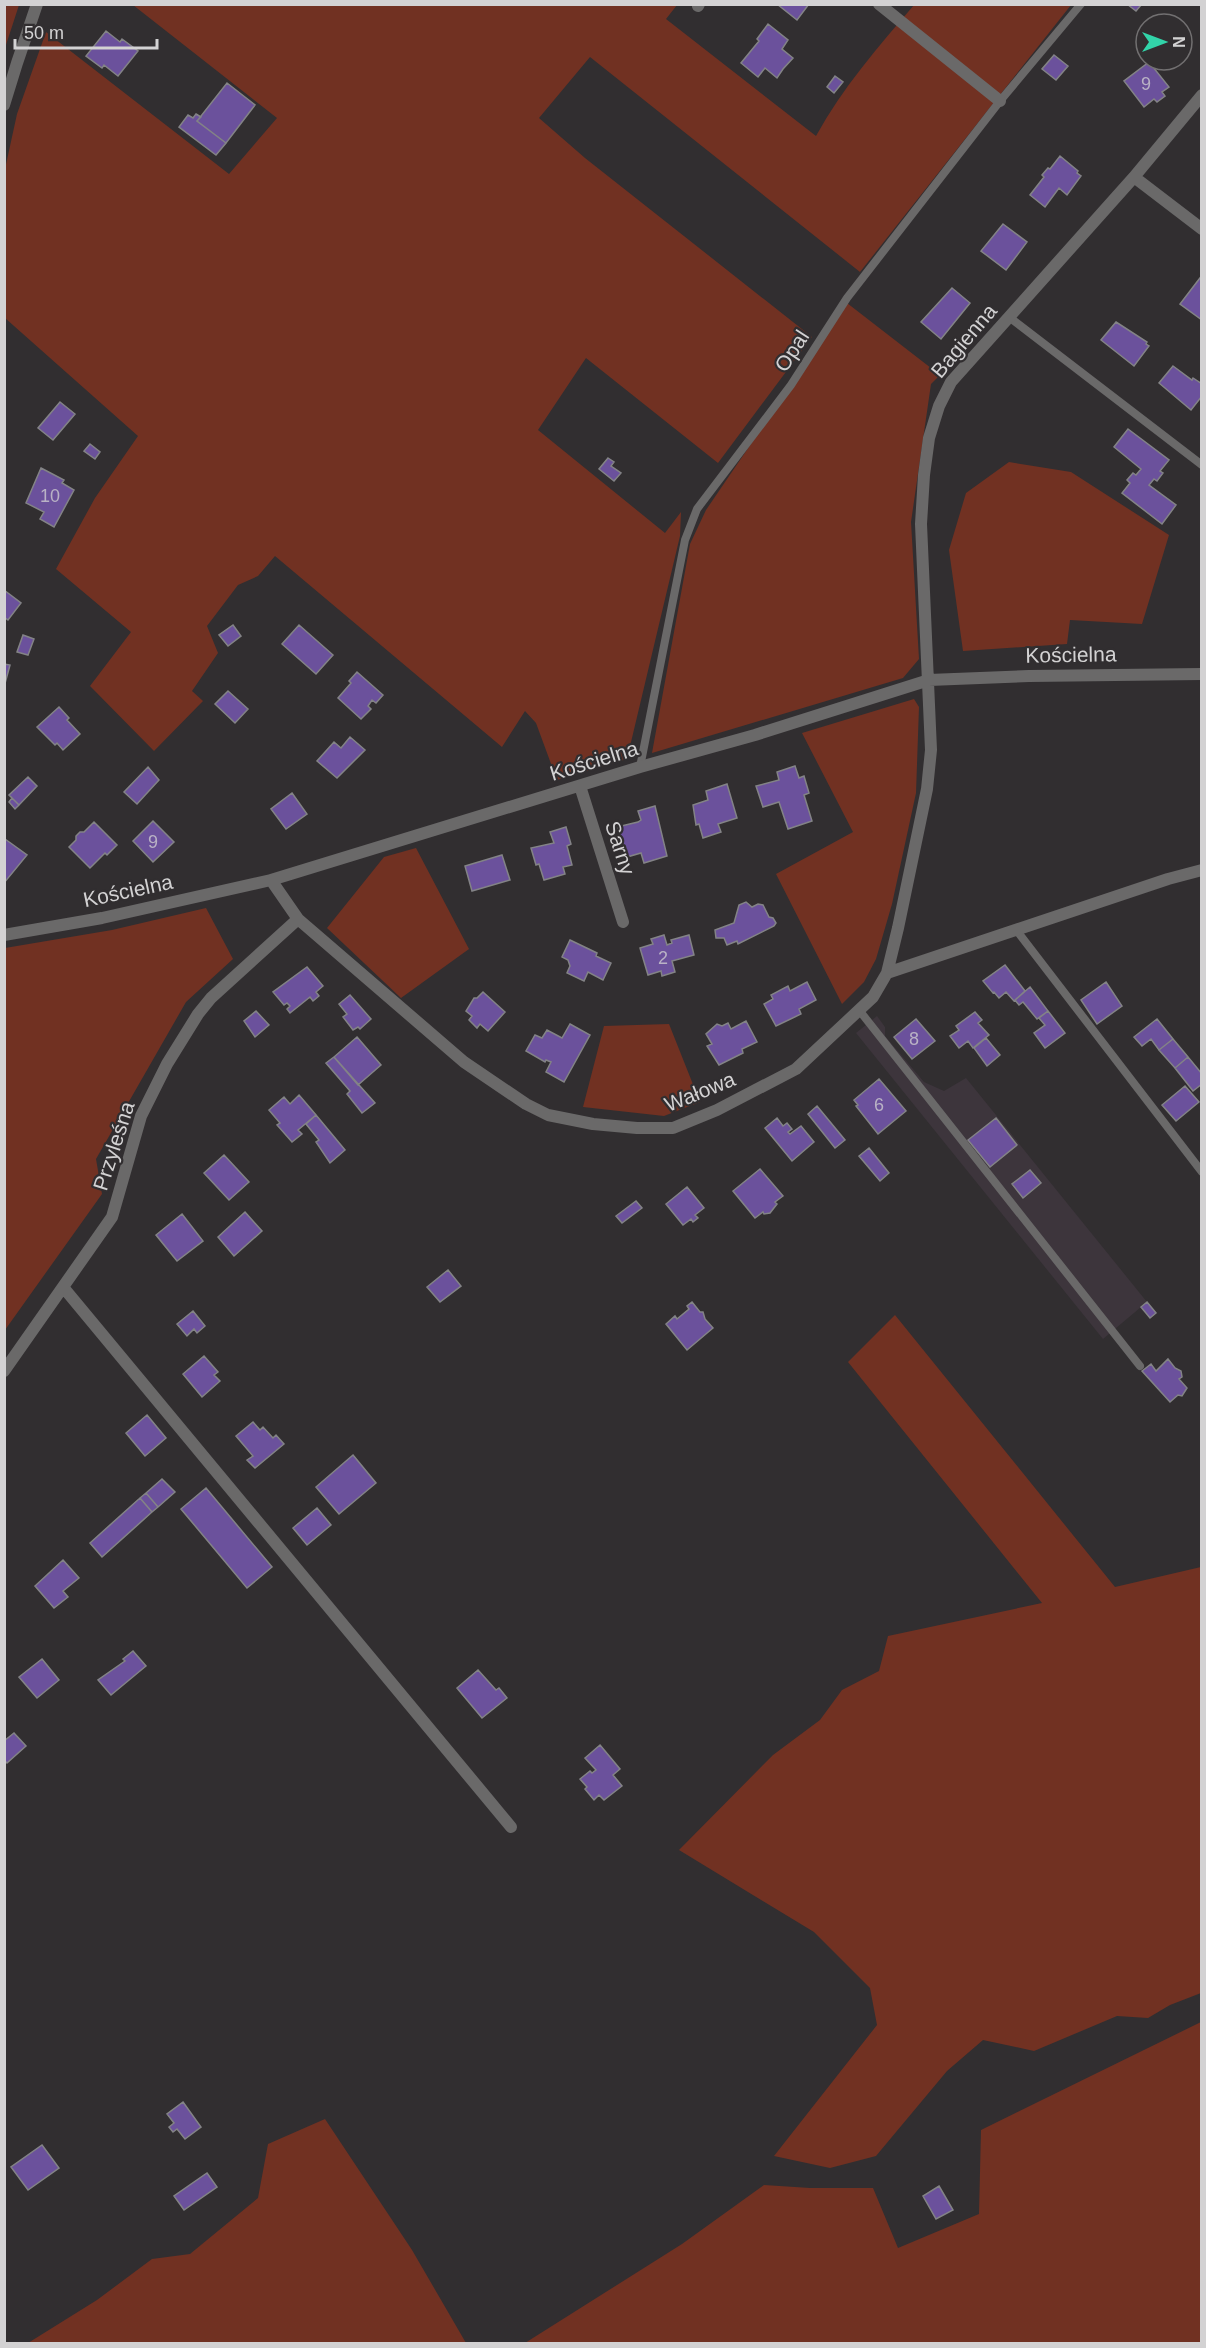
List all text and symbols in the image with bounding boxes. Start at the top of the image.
scale bar [15,12,158,50]
north arrow [1134,12,1194,72]
text: 50 m [24,23,64,43]
text: N [1170,36,1187,48]
house number: 9 [1141,74,1151,94]
street label: Bagienna [926,299,1001,382]
street label: Opal [770,326,813,376]
house number: 10 [40,486,60,506]
street label: Kościelna [1025,642,1117,667]
street label: Kościelna [547,736,641,785]
street label: Sarny [601,818,640,878]
house number: 9 [148,832,158,852]
street label: Kościelna [81,870,175,911]
house number: 2 [658,948,668,968]
house number: 8 [909,1029,919,1049]
street label: Wałowa [661,1067,739,1116]
house number: 6 [874,1095,884,1115]
street label: Przyleśna [88,1098,139,1193]

